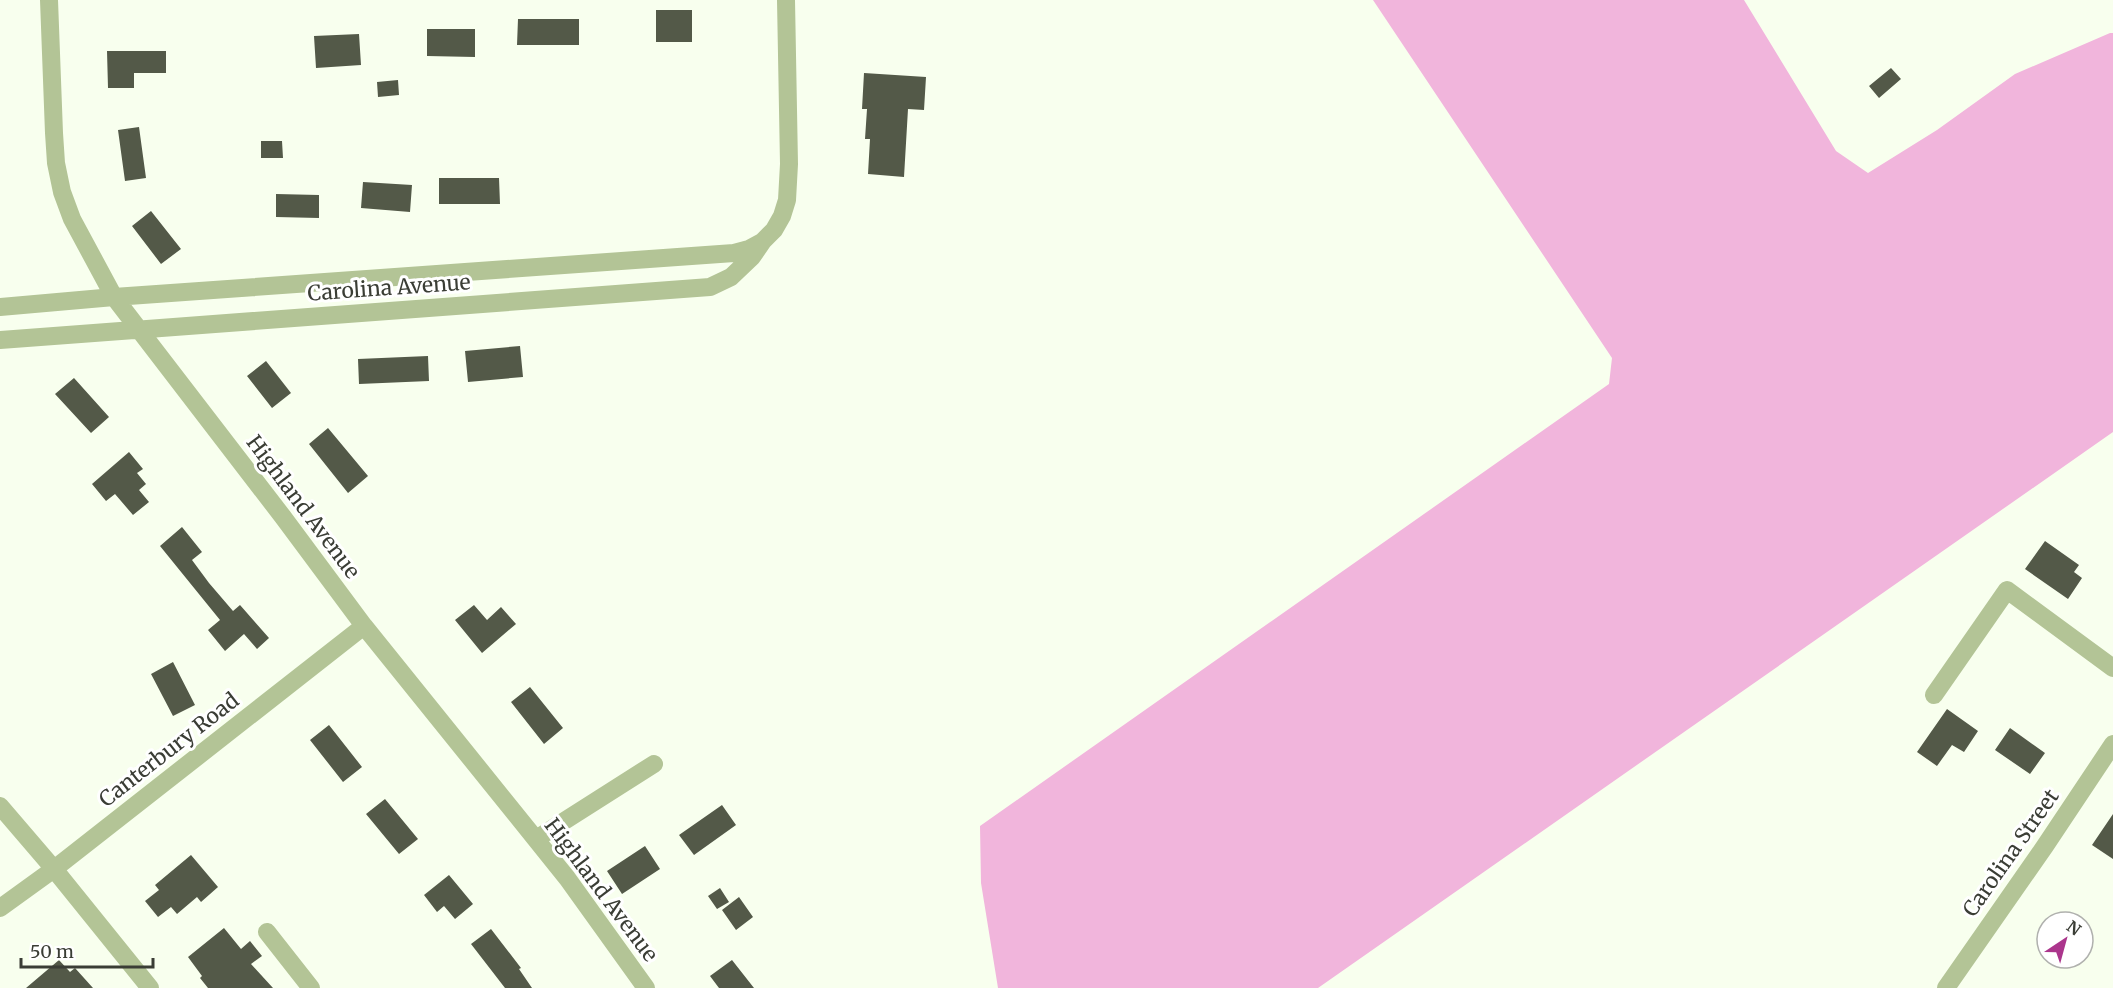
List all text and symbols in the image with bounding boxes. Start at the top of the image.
street label: Carolina Avenue [307,268,471,307]
street label: Highland Avenue [241,430,366,584]
street label: Canterbury Road [93,686,244,813]
street label: Carolina Street [1957,784,2065,922]
street label: Highland Avenue [539,813,664,967]
north arrow [2035,910,2095,970]
text: N [2063,916,2085,940]
scale bar [21,931,153,969]
text: 50 m [30,940,74,963]

